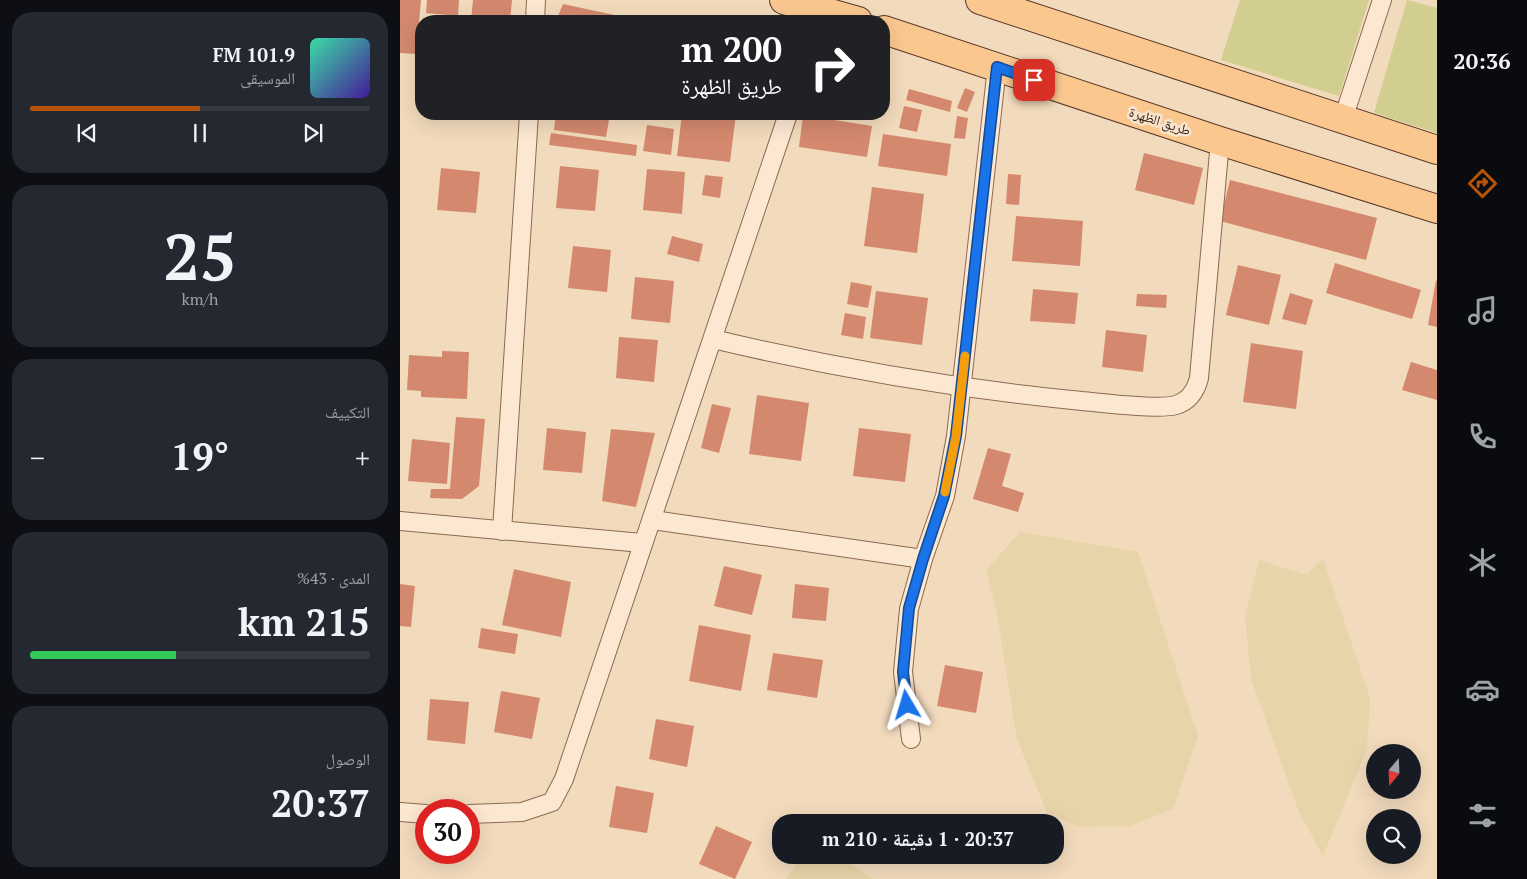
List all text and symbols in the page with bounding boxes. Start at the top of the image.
text: 200 m [681,26,782,72]
icon: right [800,35,865,100]
text: 101.9 FM [213,42,295,67]
text: 20:36 [1453,46,1511,75]
pin [1013,59,1055,101]
icon: arrive [1020,66,1048,94]
text: الموسيقى [240,67,295,89]
text: طريق الظهرة [682,71,782,100]
street label: طريق الظهرة [1127,102,1193,140]
icon: previous [73,119,101,147]
icon: pause [186,119,214,147]
icon: next [299,119,327,147]
icon: directions [1465,166,1500,201]
text: 25 [163,212,237,299]
text: km/h [182,288,218,310]
icon: music [1465,293,1500,328]
text: التكييف [325,401,370,423]
icon: phone [1465,419,1500,454]
text: 19° [171,431,229,481]
text: − [30,439,45,476]
text: + [355,439,370,476]
icon: climate [1465,545,1500,580]
text: المدى · 43% [297,567,370,589]
text: 215 km [238,597,370,647]
icon: car [1465,672,1500,707]
position arrow [880,678,932,730]
north arrow [1366,744,1421,799]
map controls [1366,744,1421,864]
text: الوصول [326,748,370,770]
text: 20:37 [271,778,370,828]
icon: filters [1465,798,1500,833]
speed limit sign: 30 [415,799,480,864]
button: search [1366,809,1421,864]
text: 20:37 · 1 دقيقة · 210 m [822,826,1014,851]

